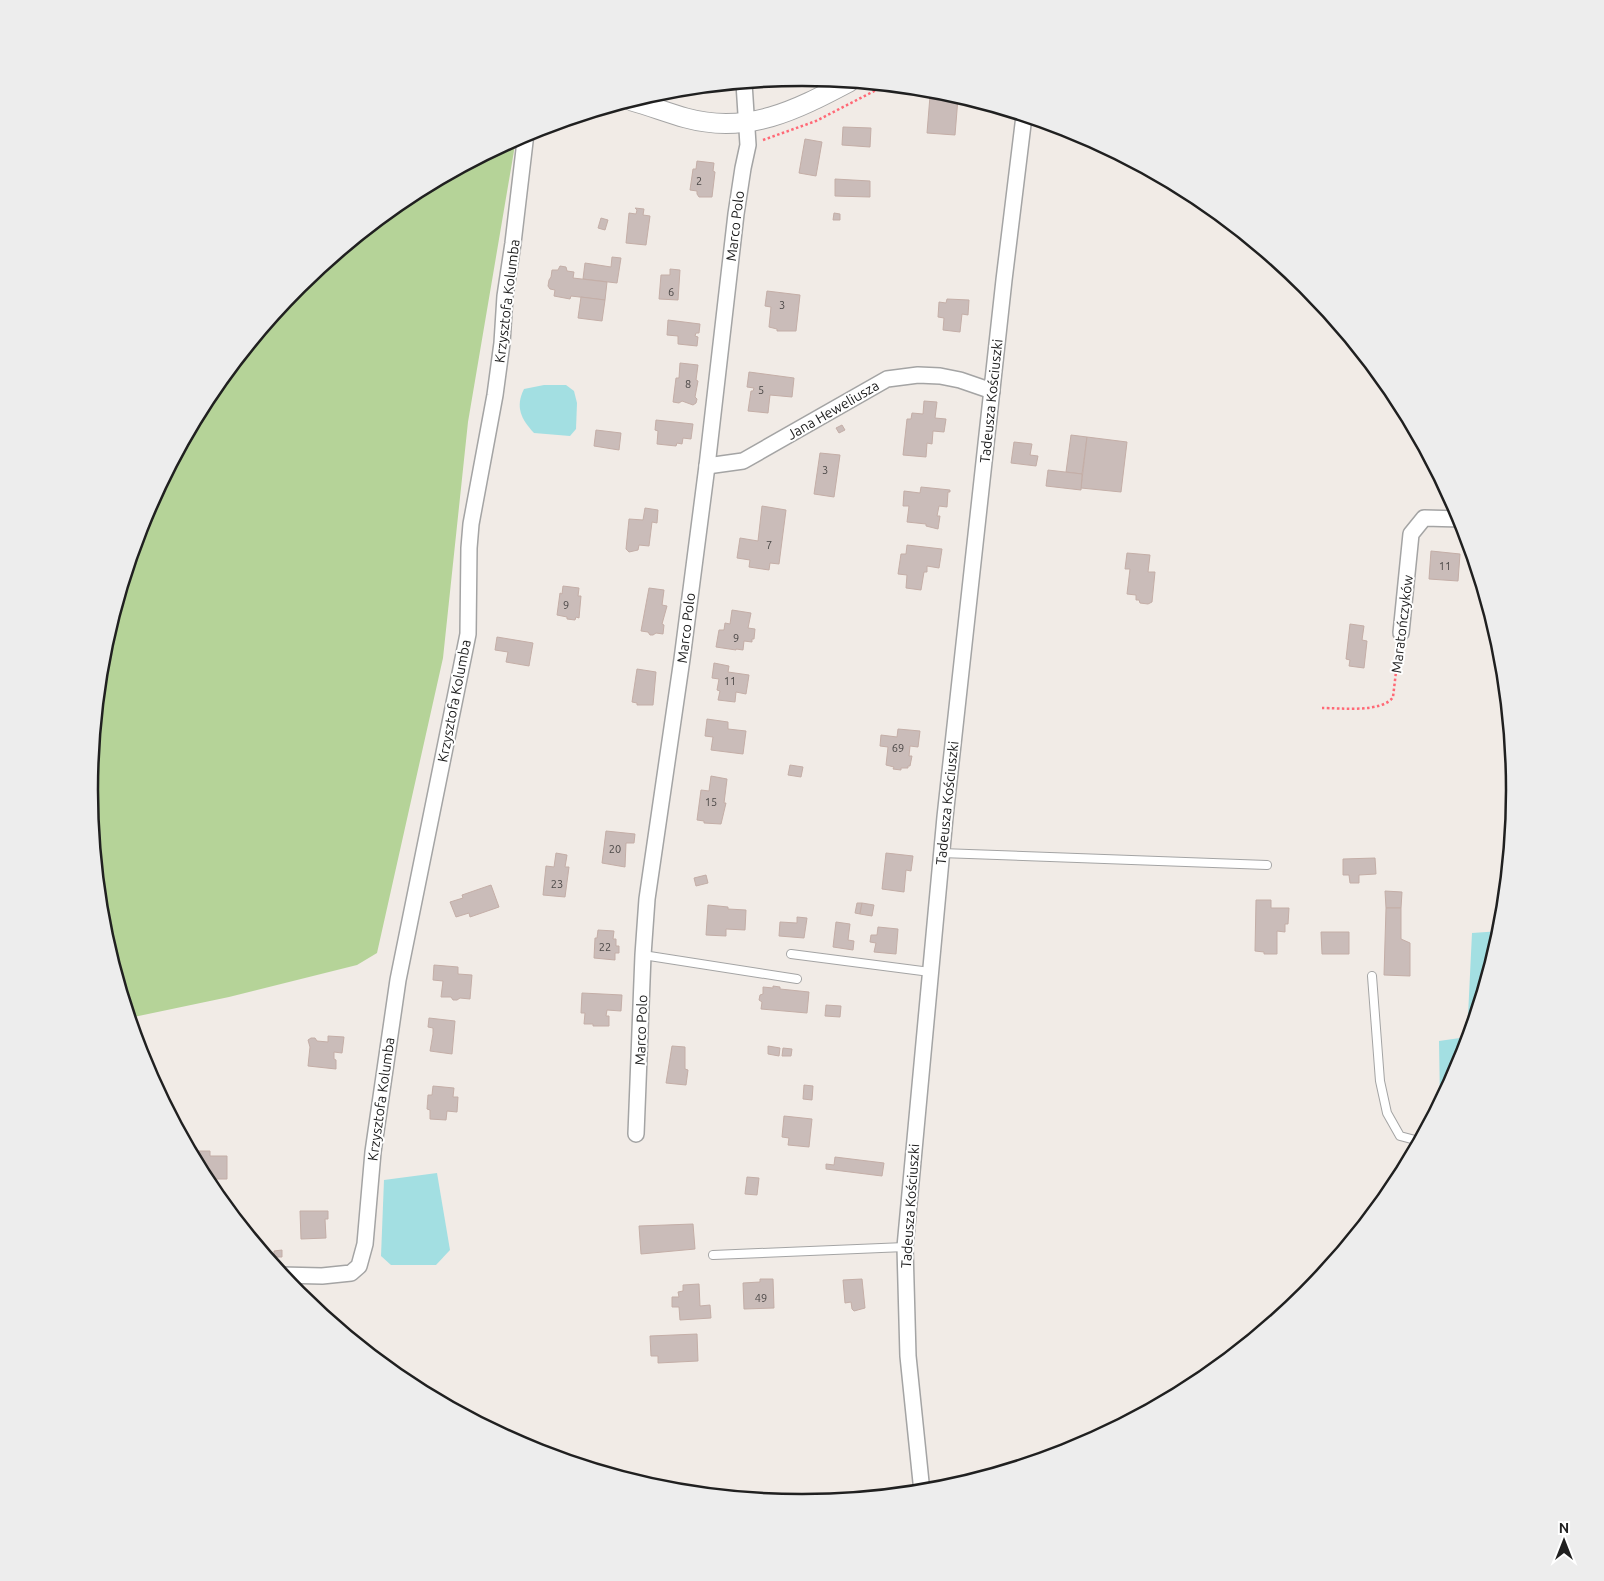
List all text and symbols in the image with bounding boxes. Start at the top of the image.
house number: 2 [696,175,702,187]
street label: Marco Polo [723,190,747,262]
street label: Krzysztofa Kolumba [491,238,523,364]
house number: 6 [668,286,674,298]
house number: 3 [779,299,785,311]
street label: Tadeusza Kościuszki [977,338,1005,464]
street label: Jana Heweliusza [784,377,882,443]
house number: 8 [685,378,691,390]
house number: 5 [758,384,764,396]
house number: 3 [822,464,828,476]
house number: 7 [766,539,772,551]
house number: 11 [1439,560,1451,572]
street label: Maratończyków [1388,574,1416,674]
street label: Marco Polo [674,592,698,664]
house number: 9 [563,599,569,611]
house number: 9 [733,632,739,644]
street label: Krzysztofa Kolumba [434,638,474,764]
house number: 11 [724,675,736,687]
street label: Tadeusza Kościuszki [933,740,961,866]
house number: 69 [892,742,904,754]
house number: 15 [705,796,717,808]
house number: 20 [609,843,621,855]
house number: 23 [551,878,563,890]
house number: 22 [599,941,611,953]
street label: Marco Polo [632,994,650,1066]
street label: Krzysztofa Kolumba [364,1036,398,1162]
street label: Tadeusza Kościuszki [898,1143,922,1269]
house number: 49 [755,1292,767,1304]
north arrow [1539,1516,1589,1566]
text: N [1559,1520,1569,1536]

